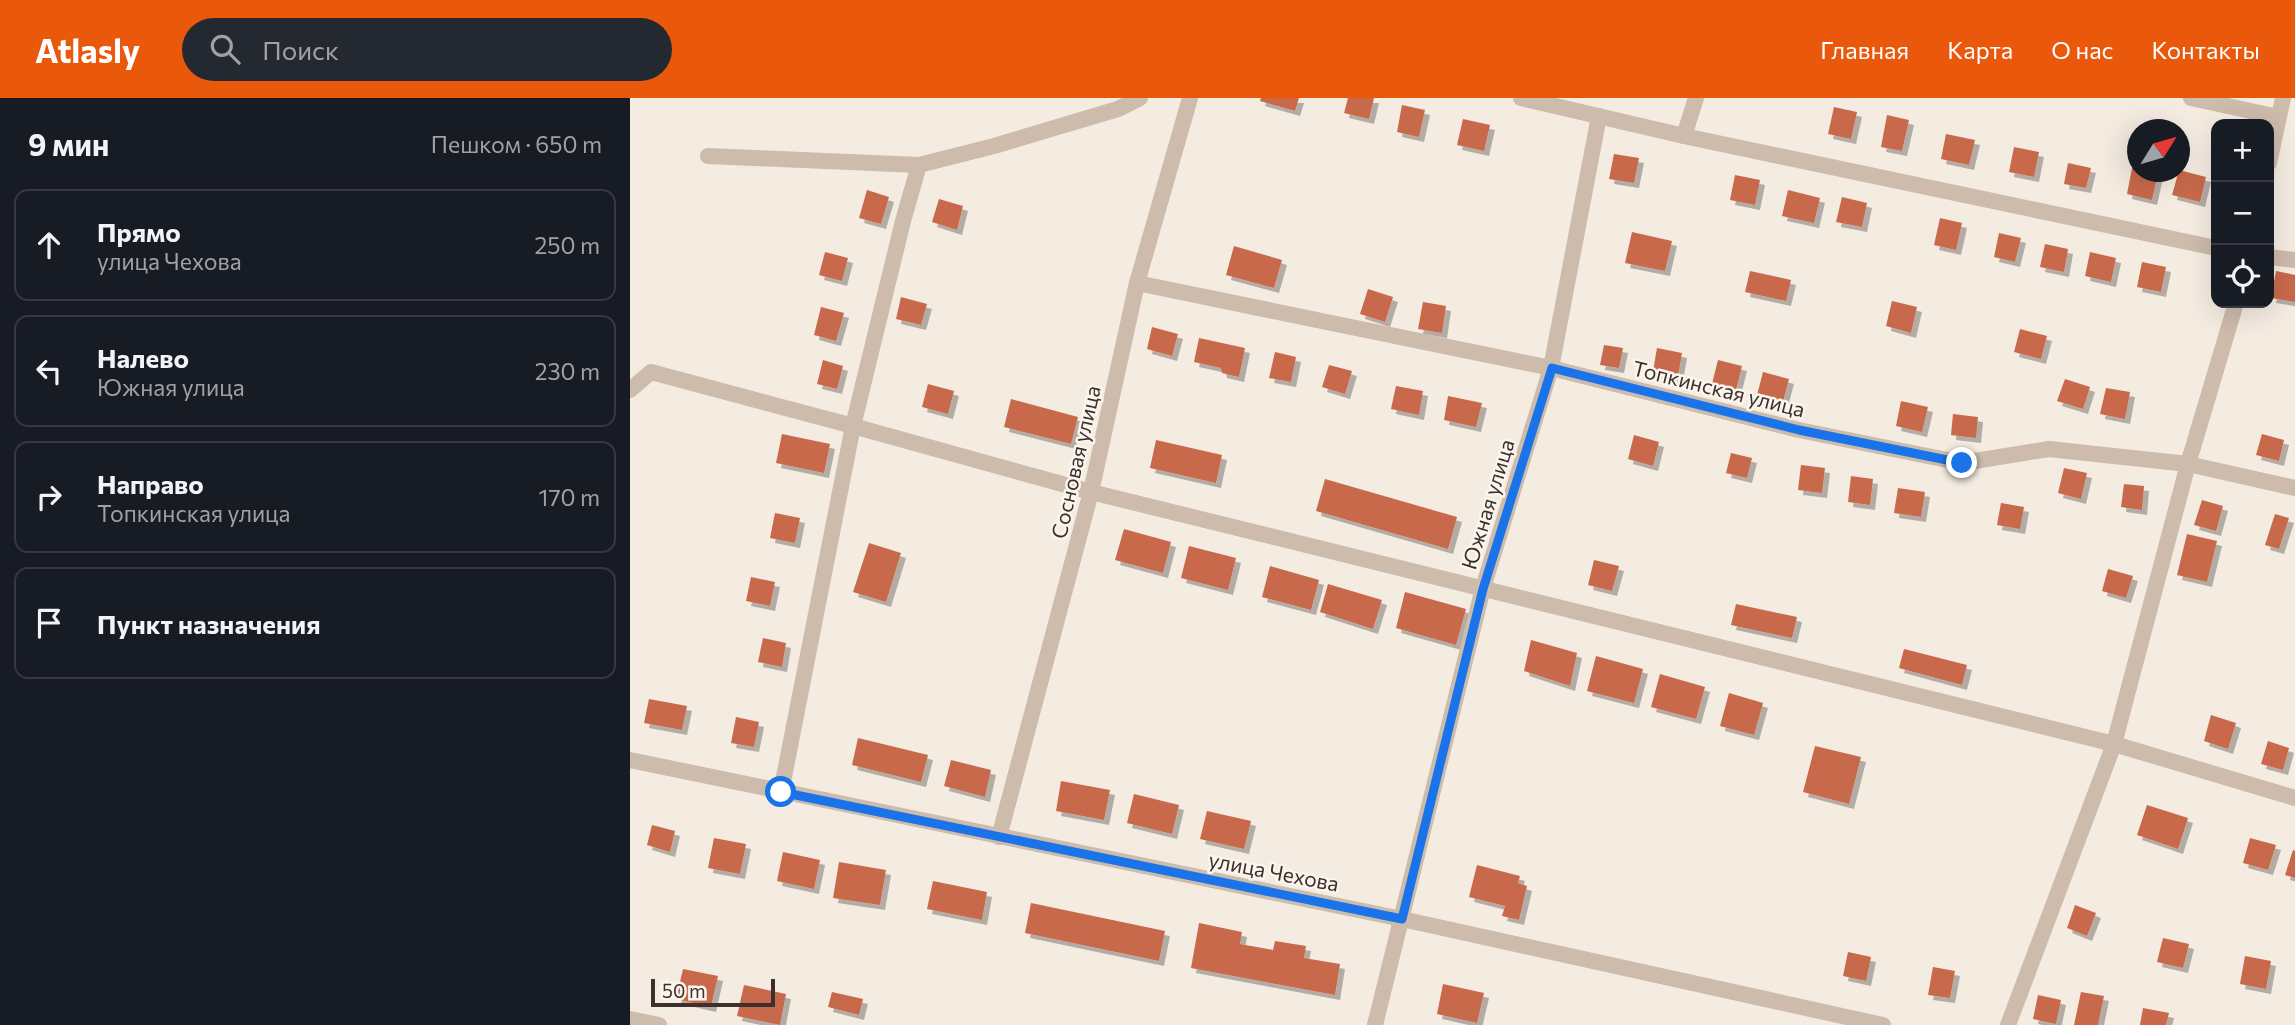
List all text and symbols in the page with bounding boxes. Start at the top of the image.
search box [182,18,672,81]
text: Atlasly [35,29,140,70]
icon: search [206,30,244,68]
text: Поиск [262,34,339,65]
text: Главная [1820,35,1909,64]
text: Карта [1947,35,2013,64]
text: О нас [2051,35,2113,64]
text: Контакты [2151,35,2260,64]
north arrow [2127,119,2190,182]
map controls [2211,119,2274,308]
button: + [2211,119,2274,182]
text: 9 мин [28,125,109,162]
text: Пешком · 650 m [431,130,602,158]
button: − [2211,182,2274,245]
text: Прямо [97,216,181,247]
icon: ahead [30,226,68,264]
text: 250 m [535,231,600,259]
button: locate [2211,245,2274,308]
text: улица Чехова [97,247,242,275]
text: Налево [97,342,189,373]
icon: left [30,352,68,390]
street label: Топкинская улица [1630,355,1808,421]
text: 230 m [535,357,600,385]
text: Южная улица [97,373,245,401]
street label: Сосновая улица [1045,383,1105,541]
street label: Южная улица [1455,436,1519,572]
route end [1946,447,1977,478]
text: Направо [97,468,204,499]
icon: right [30,478,68,516]
text: 170 m [539,483,600,511]
text: Топкинская улица [97,499,290,527]
icon: arrive [30,604,68,642]
text: Пункт назначения [97,608,321,639]
route start [765,776,796,807]
street label: улица Чехова [1207,846,1341,896]
scale bar [651,976,775,1008]
text: 50 m [662,979,706,1002]

